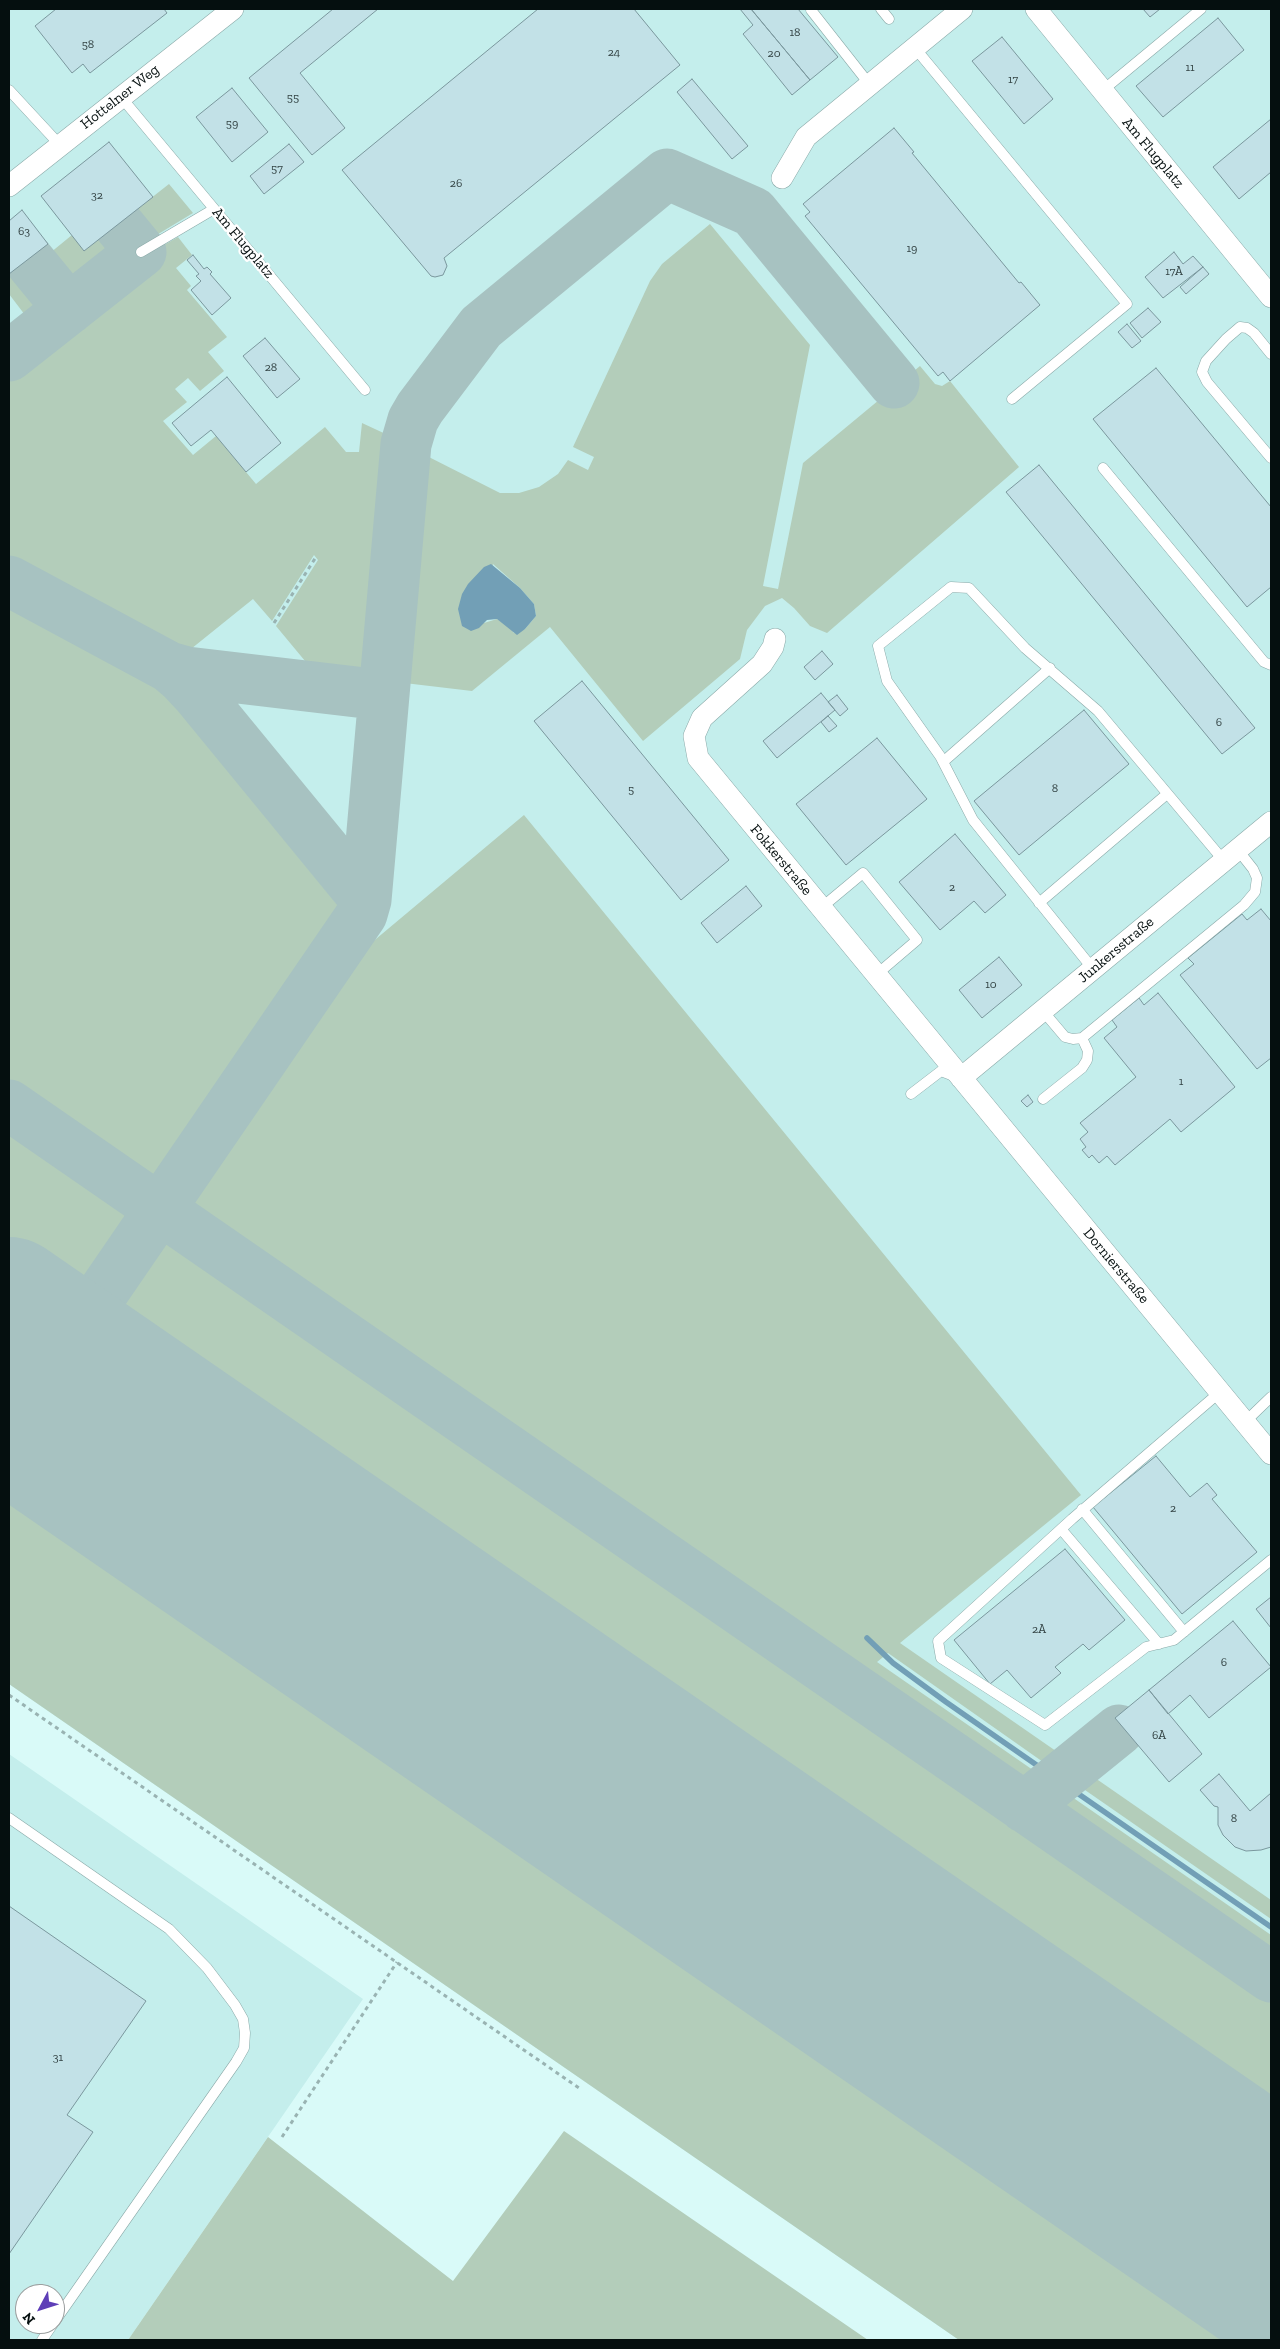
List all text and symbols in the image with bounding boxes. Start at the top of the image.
house number: 18 [789,26,801,40]
house number: 58 [82,38,94,52]
house number: 24 [608,46,620,60]
house number: 20 [767,47,781,61]
street label: Hottelner Weg [77,61,163,133]
house number: 11 [1185,61,1195,75]
house number: 17 [1008,73,1018,87]
house number: 55 [287,91,299,105]
street label: Am Flugplatz [1118,114,1188,192]
house number: 59 [226,117,238,131]
house number: 57 [271,162,283,176]
house number: 26 [450,177,462,191]
house number: 32 [91,189,103,203]
street label: Am Flugplatz [208,204,278,282]
house number: 63 [18,225,30,239]
house number: 19 [907,242,917,256]
house number: 17A [1165,265,1183,279]
house number: 28 [265,361,277,375]
house number: 6 [1216,716,1222,730]
house number: 8 [1052,782,1058,796]
house number: 5 [628,783,634,797]
street label: Fokkerstraße [746,821,816,899]
house number: 2 [949,881,955,895]
street label: Junkersstraße [1074,913,1158,987]
house number: 10 [985,978,997,992]
house number: 1 [1179,1075,1183,1089]
street label: Dornierstraße [1079,1225,1153,1307]
house number: 2 [1170,1502,1176,1516]
house number: 2A [1032,1623,1046,1637]
house number: 6 [1221,1656,1227,1670]
house number: 6A [1152,1729,1166,1743]
house number: 8 [1231,1812,1237,1826]
house number: 31 [53,2051,63,2065]
north arrow [15,2284,65,2334]
text: N [19,2309,39,2328]

